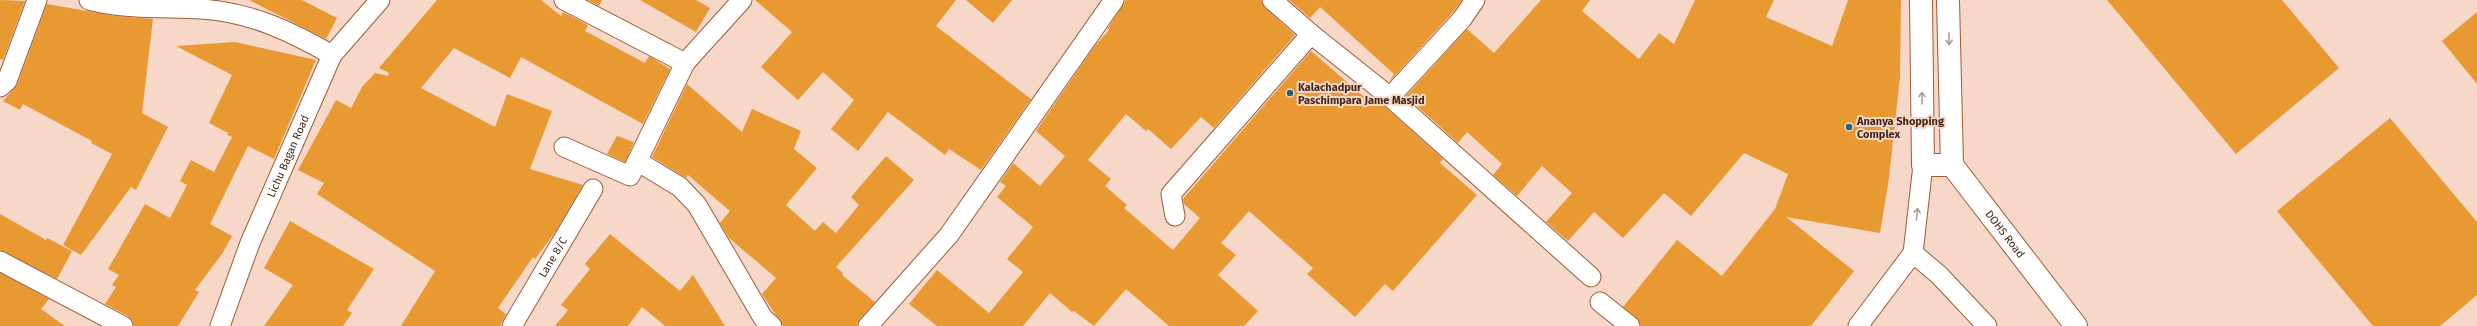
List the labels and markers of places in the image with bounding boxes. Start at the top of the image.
place label: Kalachadpur Paschimpara Jame Masjid [1298,81,1425,107]
marker: Kalachadpur Paschimpara Jame Masjid [1285,88,1295,98]
place label: Ananya Shopping Complex [1856,115,1945,141]
marker: Ananya Shopping Complex [1844,122,1854,132]

